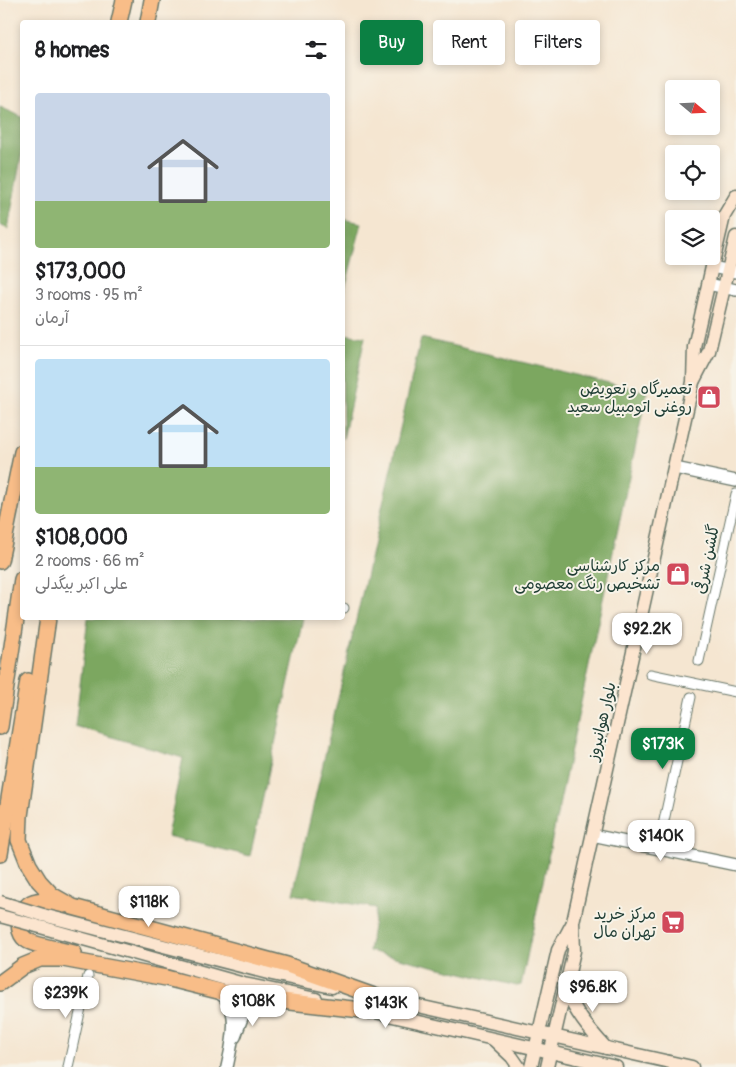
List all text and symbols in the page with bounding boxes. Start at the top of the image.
chip: Buy [360,20,423,65]
chip: Rent [433,20,505,65]
chip: Filters [515,20,600,65]
icon: filters [302,36,330,64]
text: 8 homes [35,37,109,64]
north arrow [665,80,720,135]
map controls [665,80,720,265]
icon: home [138,126,228,216]
button: locate [665,145,720,200]
button: layers [665,210,720,265]
text: $173,000 [35,258,126,285]
text: 3 rooms · 95 m² [35,285,143,305]
text: آرمان [35,308,69,328]
place label: تعمیرگاه و تعویض روغنی اتومبیل سعید [567,379,692,417]
shop icon: تعمیرگاه و تعویض روغنی اتومبیل سعید [696,384,722,410]
icon: home [138,391,228,481]
street label: گلشن شرقی [689,522,724,596]
text: $108,000 [35,524,128,551]
text: 2 rooms · 66 m² [35,551,145,571]
place label: مرکز کارشناسی تشخیص رنگ معصومی [514,556,660,594]
shop icon: مرکز کارشناسی تشخیص رنگ معصومی [665,561,691,587]
text: علی اکبر بیگدلی [35,574,128,594]
pin: $92.2K [606,612,688,655]
text: $92.2K [623,619,671,639]
street label: بلوار هوانیروز [583,680,621,764]
pin: $173K [628,728,698,770]
text: $173K [642,734,684,754]
pin: $140K [626,820,696,862]
text: $140K [639,826,683,846]
pin: $118K [114,886,184,928]
text: $118K [130,892,168,912]
place label: مرکز خرید تهران مال [593,904,656,942]
supermarket icon: مرکز خرید تهران مال [660,909,686,935]
pin: $96.8K [552,970,634,1013]
pin: $239K [31,976,101,1019]
text: $96.8K [569,977,617,997]
text: $239K [44,983,88,1003]
pin: $108K [218,984,288,1027]
pin: $143K [351,986,421,1029]
text: $108K [231,991,275,1011]
text: $143K [365,993,407,1013]

